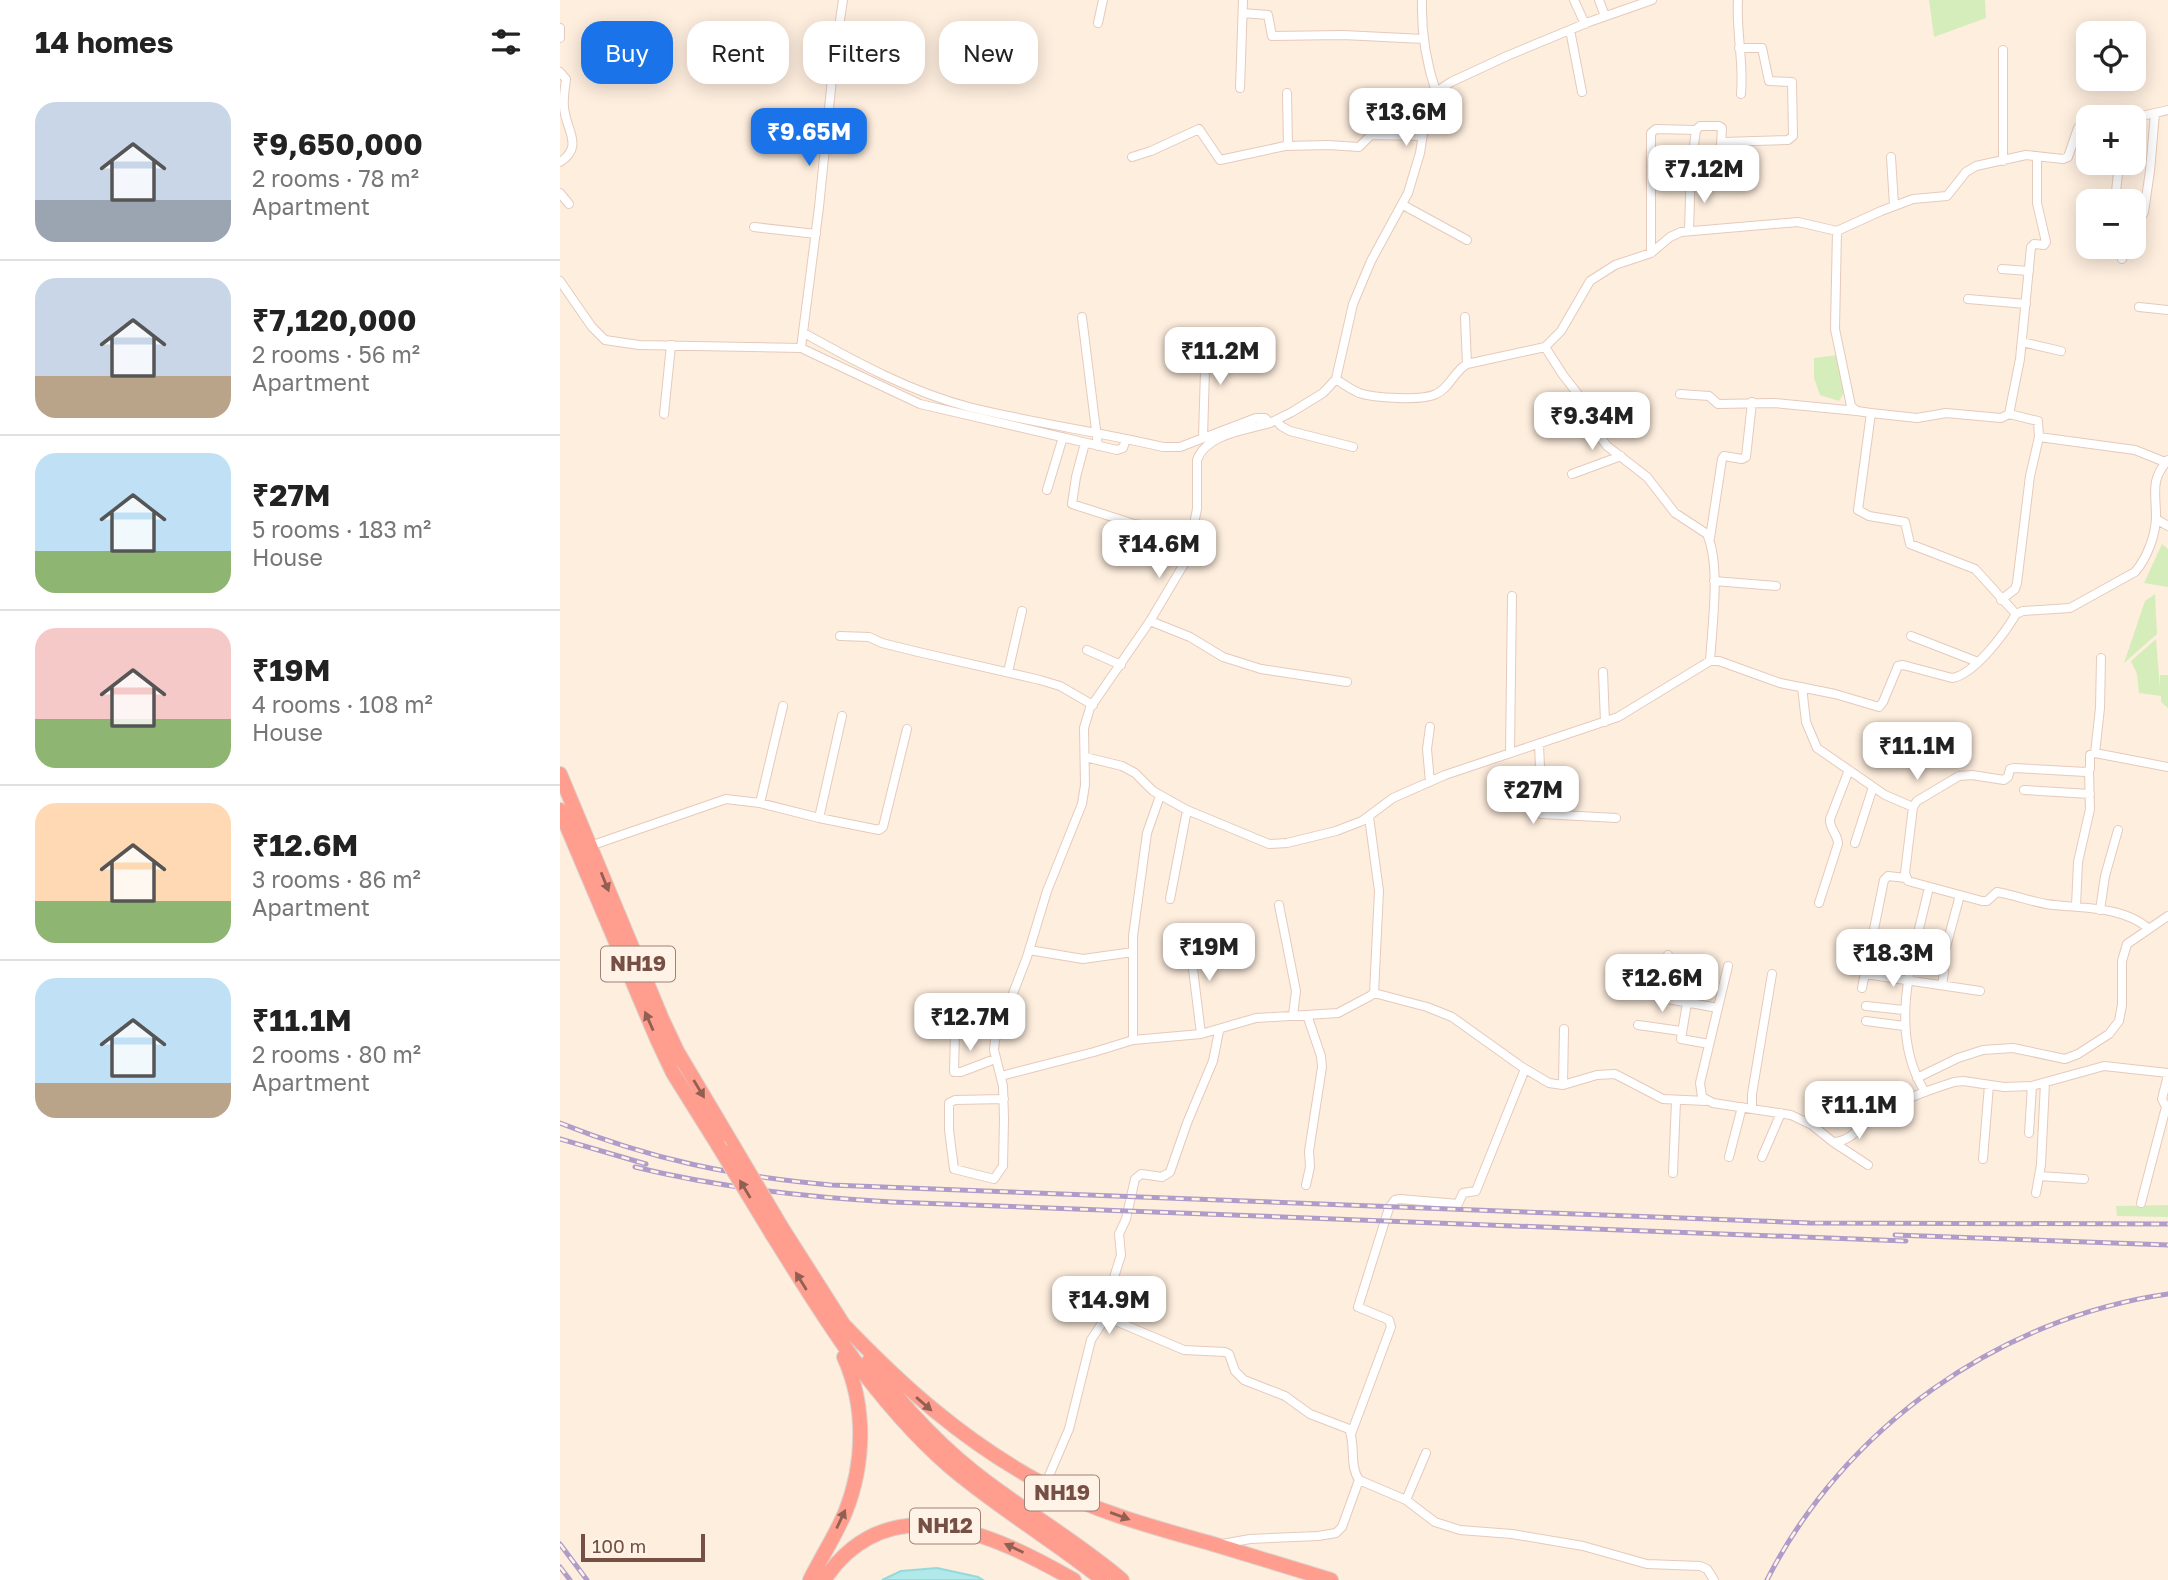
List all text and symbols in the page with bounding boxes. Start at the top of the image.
chip: Buy [581,21,673,84]
chip: Rent [687,21,789,84]
chip: Filters [803,21,925,84]
chip: New [939,21,1038,84]
map controls [2076,21,2146,259]
button: locate [2076,21,2146,91]
icon: filters [487,23,525,61]
text: 14 homes [35,24,174,60]
pin: ₹13.6M [1349,88,1463,148]
text: ₹13.6M [1365,97,1447,125]
button: + [2076,105,2146,175]
pin: ₹9.65M [752,108,866,168]
text: ₹9.65M [767,117,851,145]
text: ₹9,650,000 [252,126,423,162]
icon: home [91,130,175,214]
pin: ₹7.12M [1647,146,1761,205]
text: ₹7.12M [1664,154,1744,182]
text: 2 rooms · 78 m² [252,164,419,192]
button: − [2076,189,2146,259]
text: Apartment [252,192,370,220]
text: ₹7,120,000 [252,302,416,338]
icon: home [91,306,175,390]
pin: ₹11.2M [1163,328,1277,387]
text: ₹11.2M [1181,336,1259,364]
text: 2 rooms · 56 m² [252,340,420,368]
text: Apartment [252,368,370,396]
pin: ₹9.34M [1535,392,1649,452]
text: ₹9.34M [1550,401,1634,429]
text: ₹27M [252,477,331,513]
icon: home [91,481,175,565]
text: 5 rooms · 183 m² [252,515,431,543]
pin: ₹14.6M [1102,520,1216,580]
text: ₹14.6M [1118,529,1200,557]
text: House [252,543,323,571]
text: ₹19M [252,652,330,688]
icon: home [91,656,175,740]
text: 4 rooms · 108 m² [252,690,433,718]
text: House [252,718,323,746]
pin: ₹11.1M [1860,722,1974,782]
text: ₹11.1M [1879,731,1955,759]
pin: ₹27M [1492,766,1574,826]
text: ₹27M [1503,775,1563,803]
text: ₹12.6M [252,827,358,863]
icon: home [91,831,175,915]
text: 3 rooms · 86 m² [252,865,421,893]
one-way arrow [600,872,611,893]
text: Apartment [252,893,370,921]
pin: ₹19M [1168,923,1250,983]
pin: ₹18.3M [1836,930,1950,989]
text: ₹19M [1179,932,1239,960]
text: ₹18.3M [1852,938,1934,966]
road number: NH19 [601,946,675,982]
pin: ₹12.6M [1605,954,1719,1014]
text: ₹12.6M [1621,963,1703,991]
pin: ₹12.7M [913,993,1027,1053]
text: ₹11.1M [252,1002,352,1038]
text: ₹12.7M [930,1002,1010,1030]
icon: home [91,1006,175,1090]
one-way arrow [643,1011,655,1031]
text: 2 rooms · 80 m² [252,1040,421,1068]
text: Apartment [252,1068,370,1096]
one-way arrow [693,1079,706,1098]
pin: ₹11.1M [1802,1082,1916,1141]
text: ₹11.1M [1821,1090,1897,1118]
one-way arrow [738,1180,751,1199]
one-way arrow [795,1272,807,1291]
pin: ₹14.9M [1052,1276,1166,1336]
text: ₹14.9M [1068,1285,1150,1313]
one-way arrow [915,1396,932,1411]
road number: NH19 [1025,1476,1099,1510]
road number: NH12 [910,1508,980,1544]
one-way arrow [835,1509,847,1529]
one-way arrow [1109,1511,1130,1522]
scale bar [581,1531,705,1563]
text: 100 m [592,1534,646,1557]
one-way arrow [1003,1542,1024,1553]

